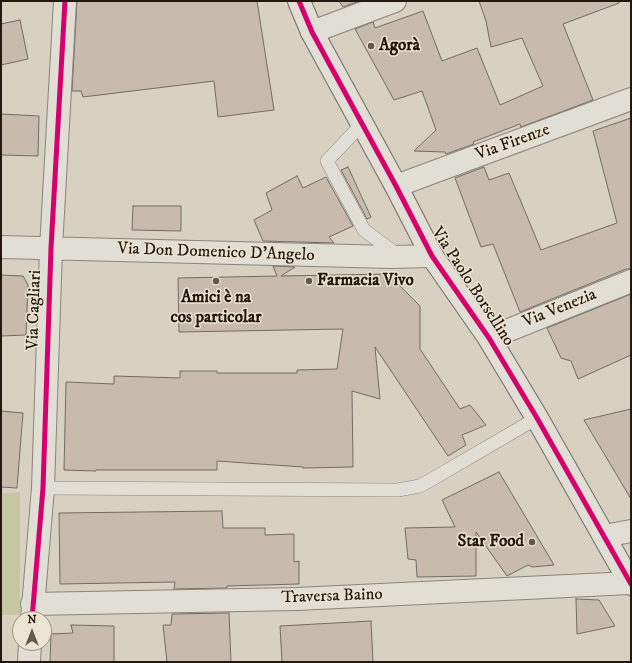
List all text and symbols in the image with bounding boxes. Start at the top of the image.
place label: Agorà [379,36,420,56]
marker: Agorà [366,41,376,51]
street label: Via Firenze [473,120,553,166]
street label: Via Paolo Borsellino [426,224,518,350]
street label: Via Don Domenico D'Angelo [117,239,315,267]
street label: Via Cagliari [23,270,47,350]
place label: Farmacia Vivo [317,271,414,291]
marker: Amici è na cos particolar [211,276,221,286]
marker: Farmacia Vivo [304,276,314,286]
street label: Via Venezia [520,285,600,333]
place label: Amici è na cos particolar [171,288,261,328]
place label: Star Food [458,532,524,552]
marker: Star Food [527,537,537,547]
street label: Traversa Baino [281,585,383,609]
north arrow [12,611,52,651]
text: N [27,613,37,627]

